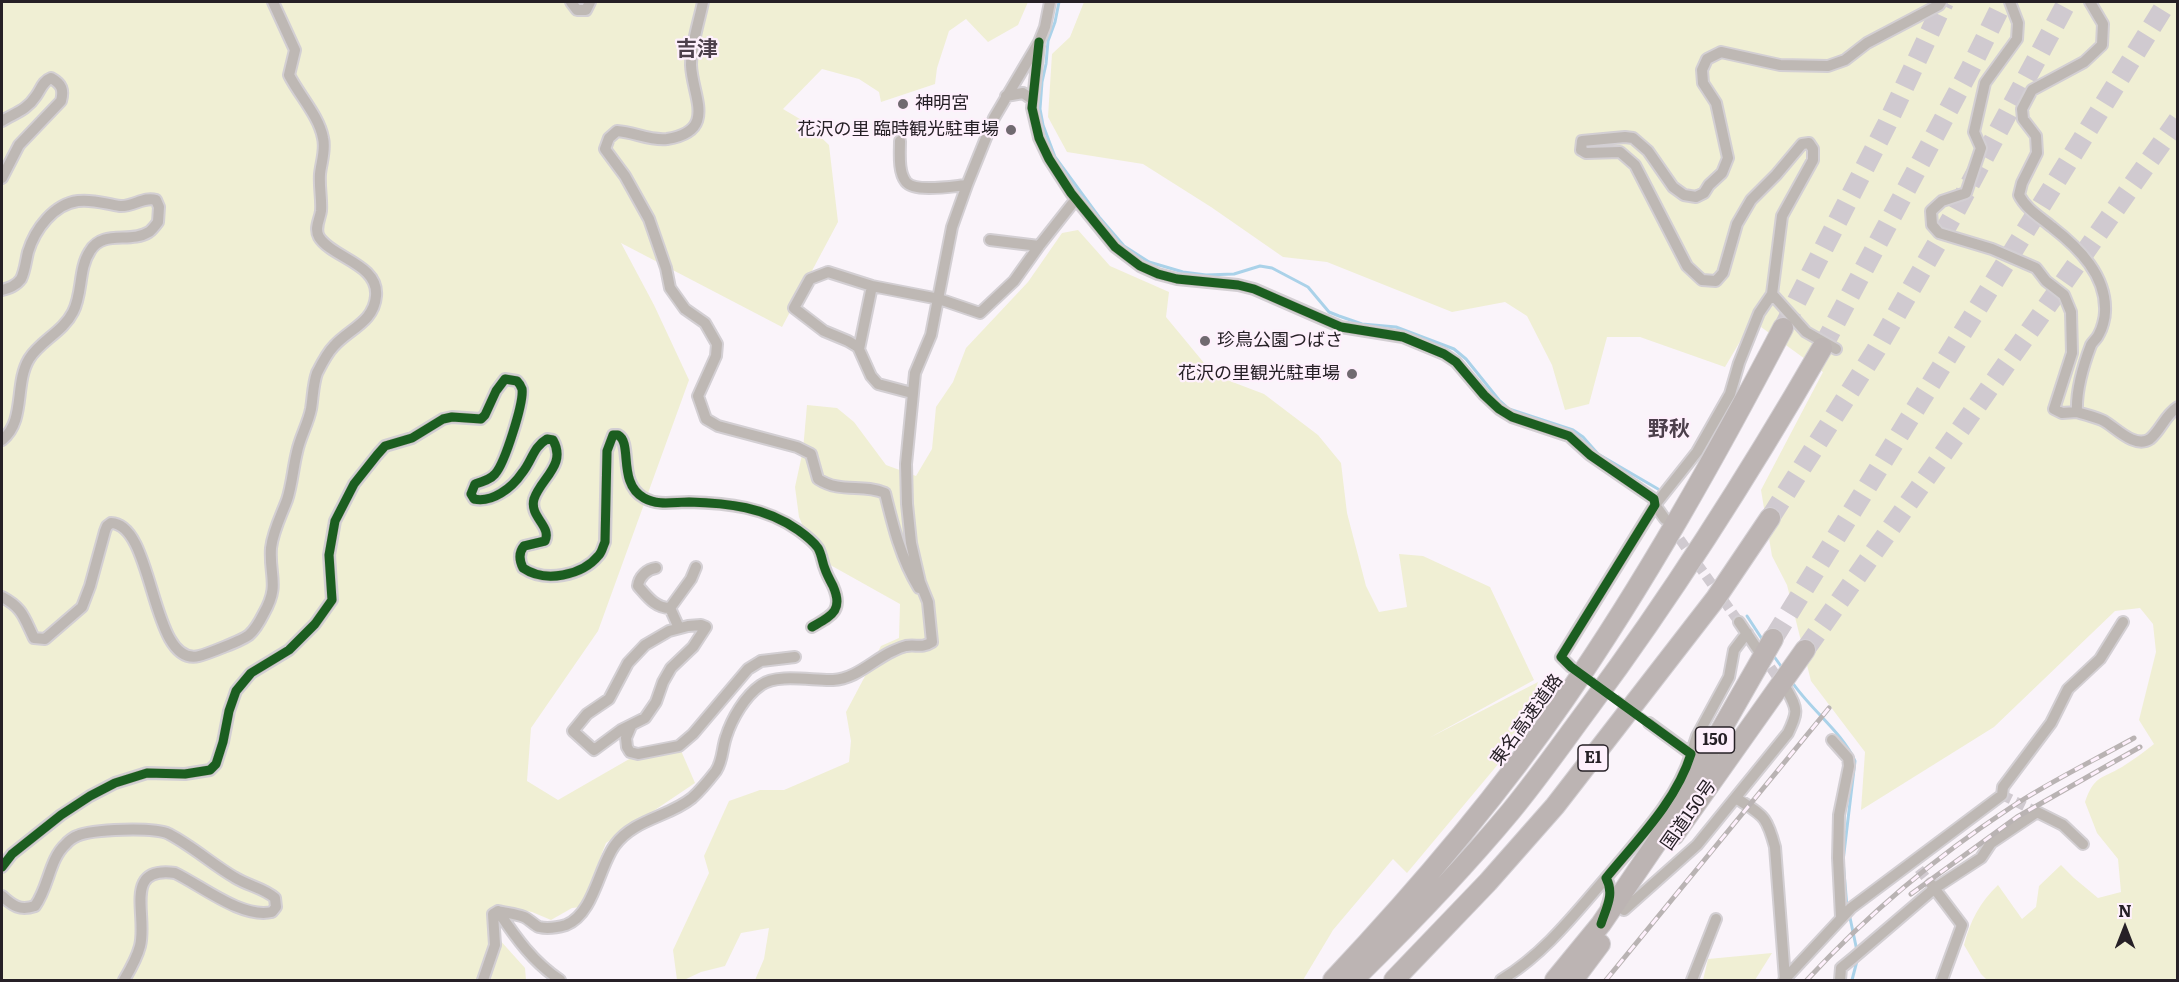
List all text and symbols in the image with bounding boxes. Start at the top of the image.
district label: 吉津 [676,37,718,63]
place label: 神明宮 [915,93,969,115]
marker: 神明宮 [896,97,910,111]
place label: 花沢の里 臨時観光駐車場 [797,119,999,141]
marker: 花沢の里 臨時観光駐車場 [1004,123,1018,137]
place label: 珍鳥公園つばさ [1217,330,1343,352]
marker: 珍鳥公園つばさ [1198,334,1212,348]
place label: 花沢の里観光駐車場 [1178,363,1340,385]
marker: 花沢の里観光駐車場 [1345,367,1359,381]
district label: 野秋 [1648,417,1690,443]
street label: 東名高速道路 [1487,670,1567,770]
road number: 150 [1696,727,1734,753]
road number: E1 [1578,745,1608,771]
street label: 国道150号 [1657,776,1721,854]
north arrow [2095,898,2155,958]
text: N [2118,898,2132,922]

